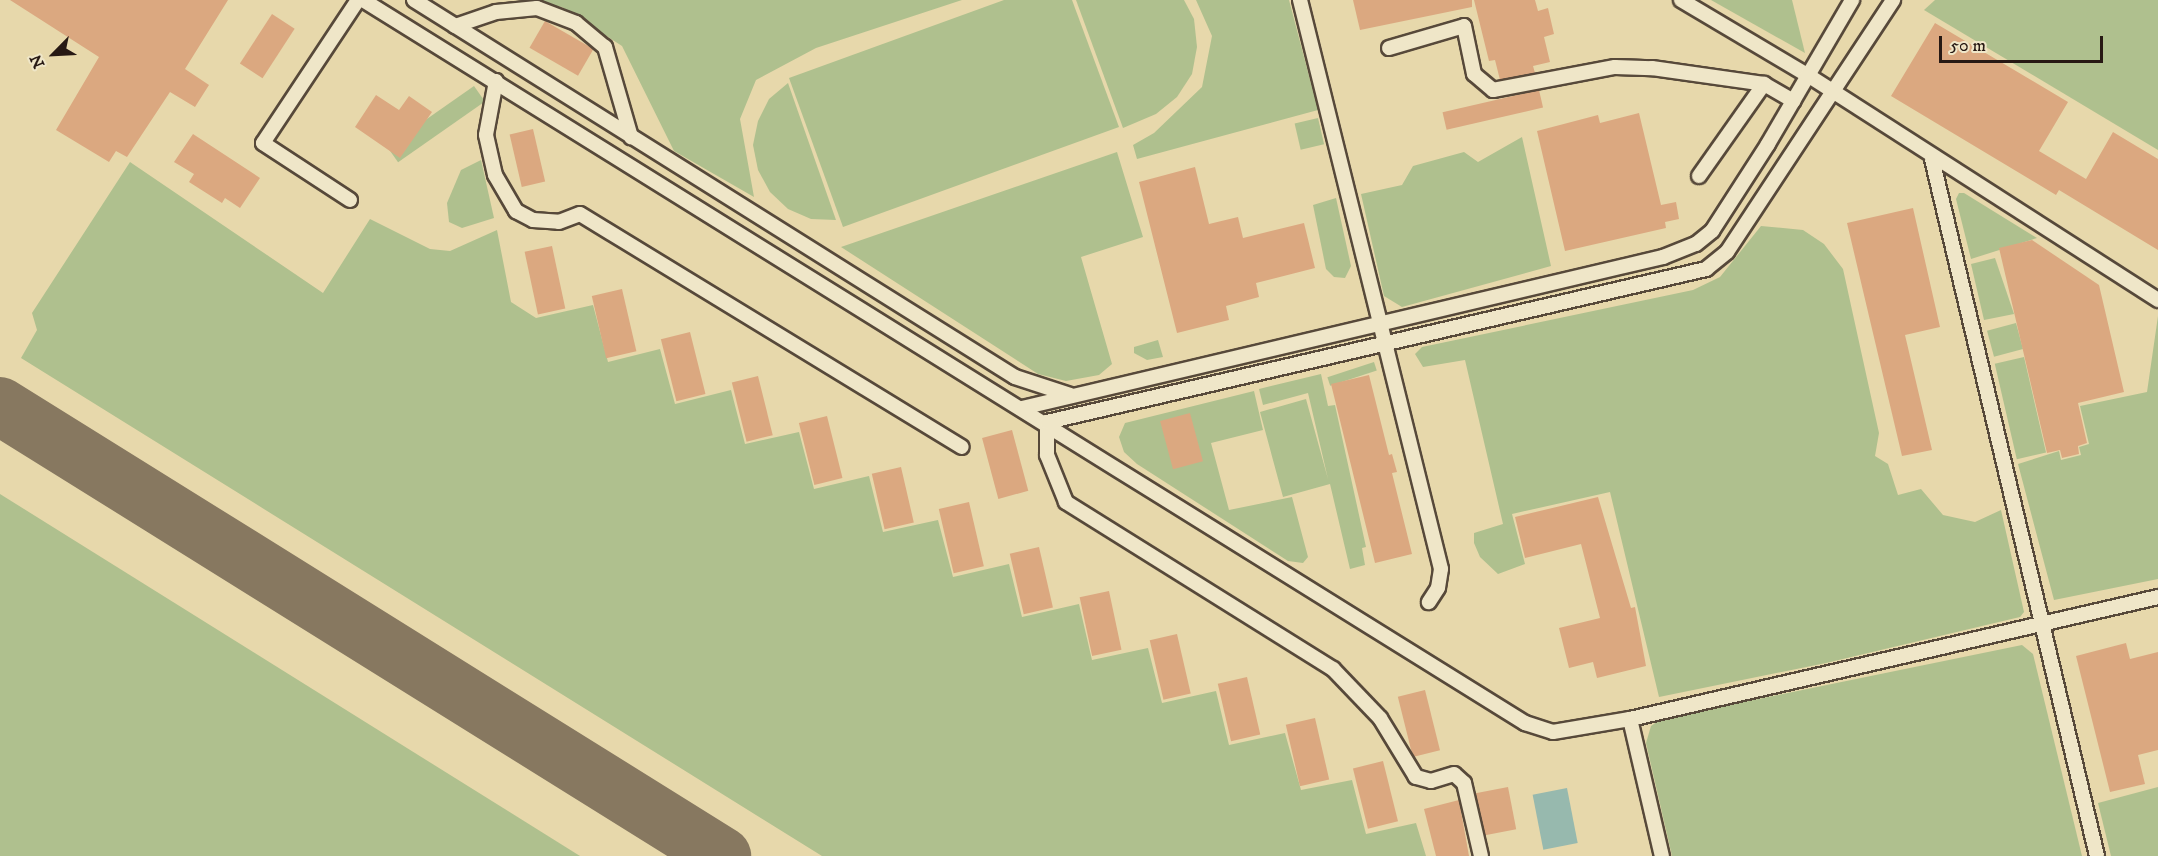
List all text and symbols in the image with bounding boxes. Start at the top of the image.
north arrow [24,24,84,84]
scale bar [1942,24,2106,62]
text: 50 m [1950,35,1986,57]
text: N [26,51,49,71]

